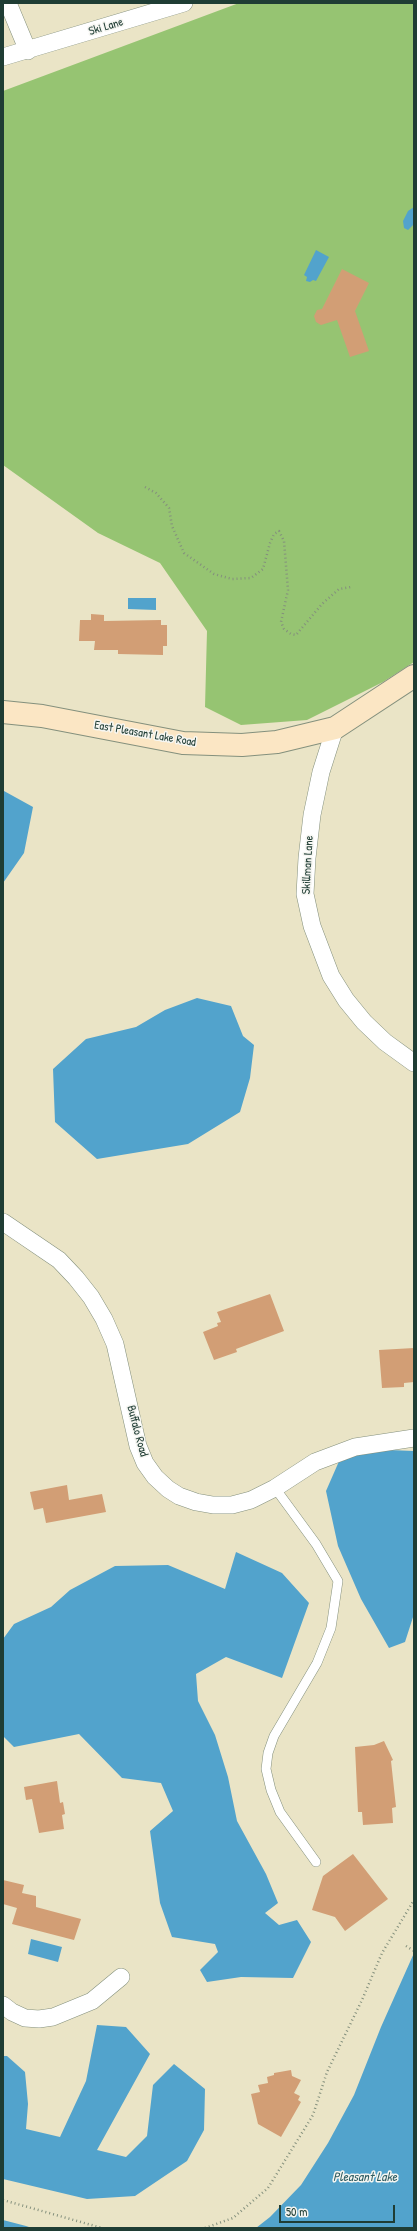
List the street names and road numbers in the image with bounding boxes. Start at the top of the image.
street label: Ski Lane [87,15,125,39]
street label: East Pleasant Lake Road [93,718,197,750]
street label: Skillman Lane [299,835,317,895]
street label: Buffalo Road [123,1404,151,1458]

